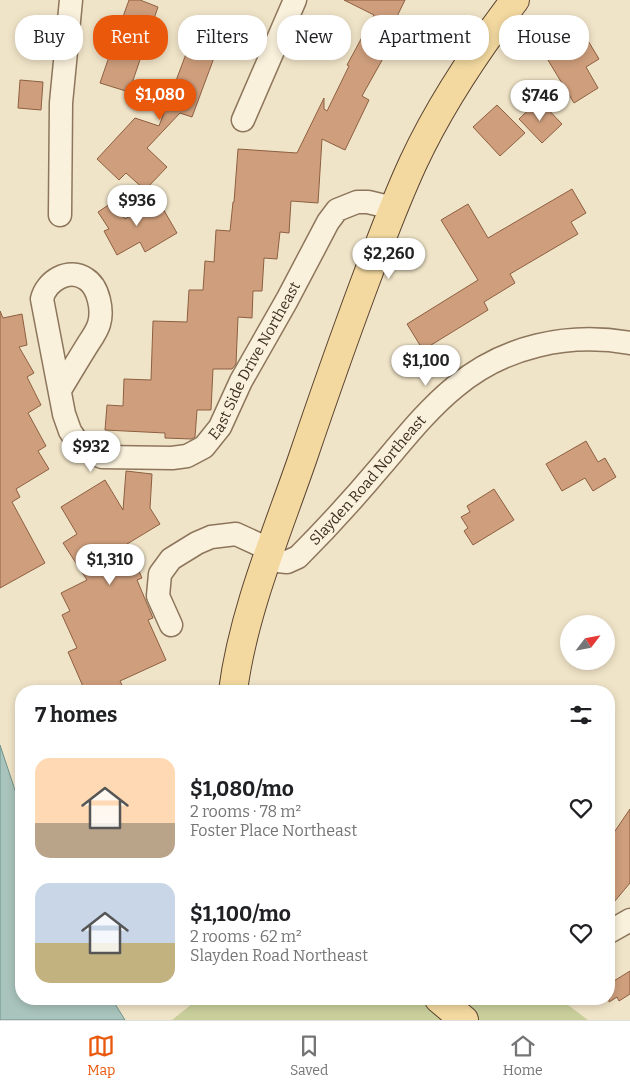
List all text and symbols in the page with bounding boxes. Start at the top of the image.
chip: Buy [15,15,83,60]
chip: Rent [93,15,168,60]
chip: Filters [178,15,267,60]
chip: New [277,15,351,60]
chip: Apartment [361,15,489,60]
chip: House [499,15,589,60]
pin: $1,080 [119,78,201,121]
pin: $746 [510,80,570,122]
text: $1,080 [135,85,185,104]
text: $746 [521,86,559,105]
pin: $936 [107,184,167,227]
text: $936 [118,191,156,210]
pin: $2,260 [348,238,430,280]
text: $2,260 [363,244,415,263]
street label: East Side Drive Northeast [205,278,304,443]
pin: $1,100 [385,344,467,387]
text: $1,100 [402,351,450,370]
street label: Slayden Road Northeast [306,411,430,549]
pin: $932 [61,430,121,473]
text: $932 [72,437,110,456]
pin: $1,310 [69,544,151,586]
text: $1,310 [87,550,133,569]
north arrow [560,615,615,670]
map controls [560,615,615,670]
icon: filters [567,701,595,729]
text: 7 homes [35,702,117,728]
text: $1,080/mo [190,776,294,802]
icon: home [75,778,135,838]
icon: heart [567,794,595,822]
text: 2 rooms · 78 m² [190,802,301,821]
text: Foster Place Northeast [190,821,357,840]
text: $1,100/mo [190,901,291,927]
icon: home [75,903,135,963]
icon: heart [567,919,595,947]
text: 2 rooms · 62 m² [190,927,302,946]
text: Slayden Road Northeast [190,946,368,965]
tab: Map [87,1032,115,1079]
tab: Saved [290,1032,328,1079]
tab: Home [503,1032,543,1079]

